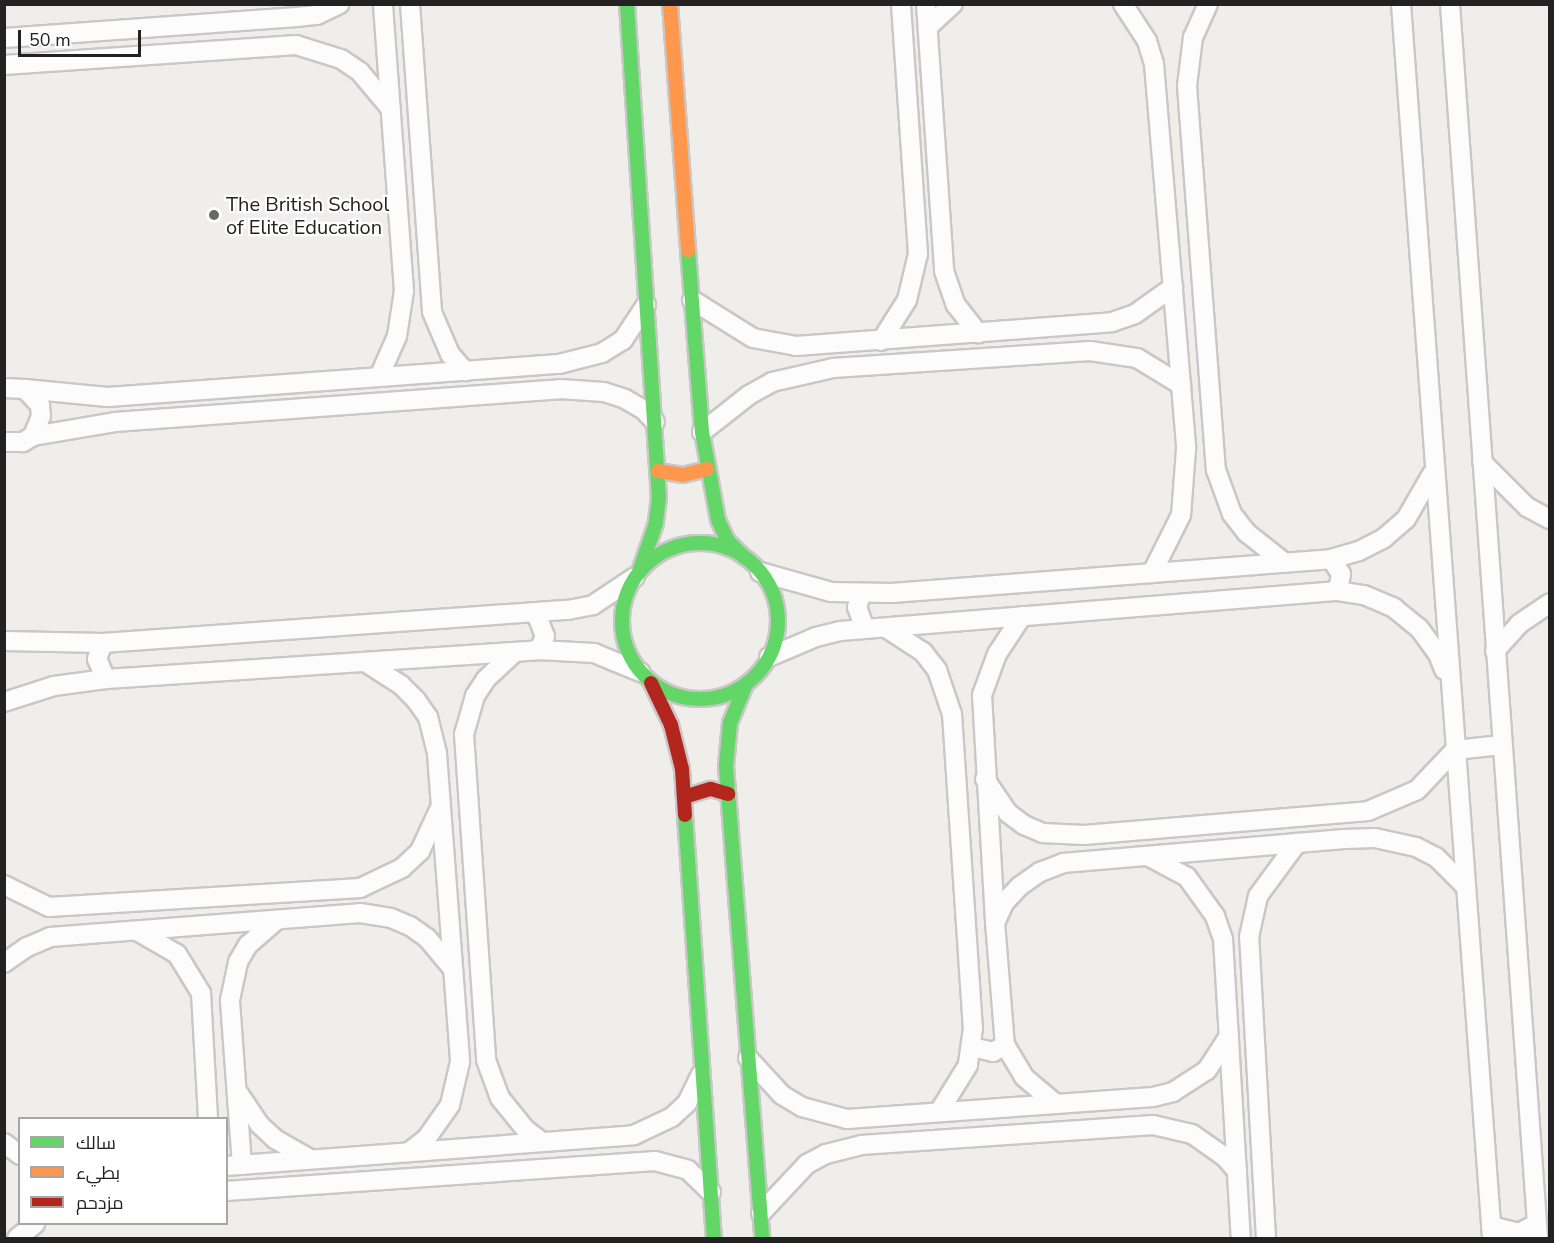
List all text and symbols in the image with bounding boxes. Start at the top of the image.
scale bar [21,18,144,56]
text: 50 m [29,28,71,52]
place label: The British School of Elite Education [226,192,389,239]
marker: The British School of Elite Education [207,208,221,222]
legend [18,1117,228,1225]
text: سالك [76,1131,116,1155]
text: بطيء [76,1161,120,1185]
text: مزدحم [76,1191,124,1215]

